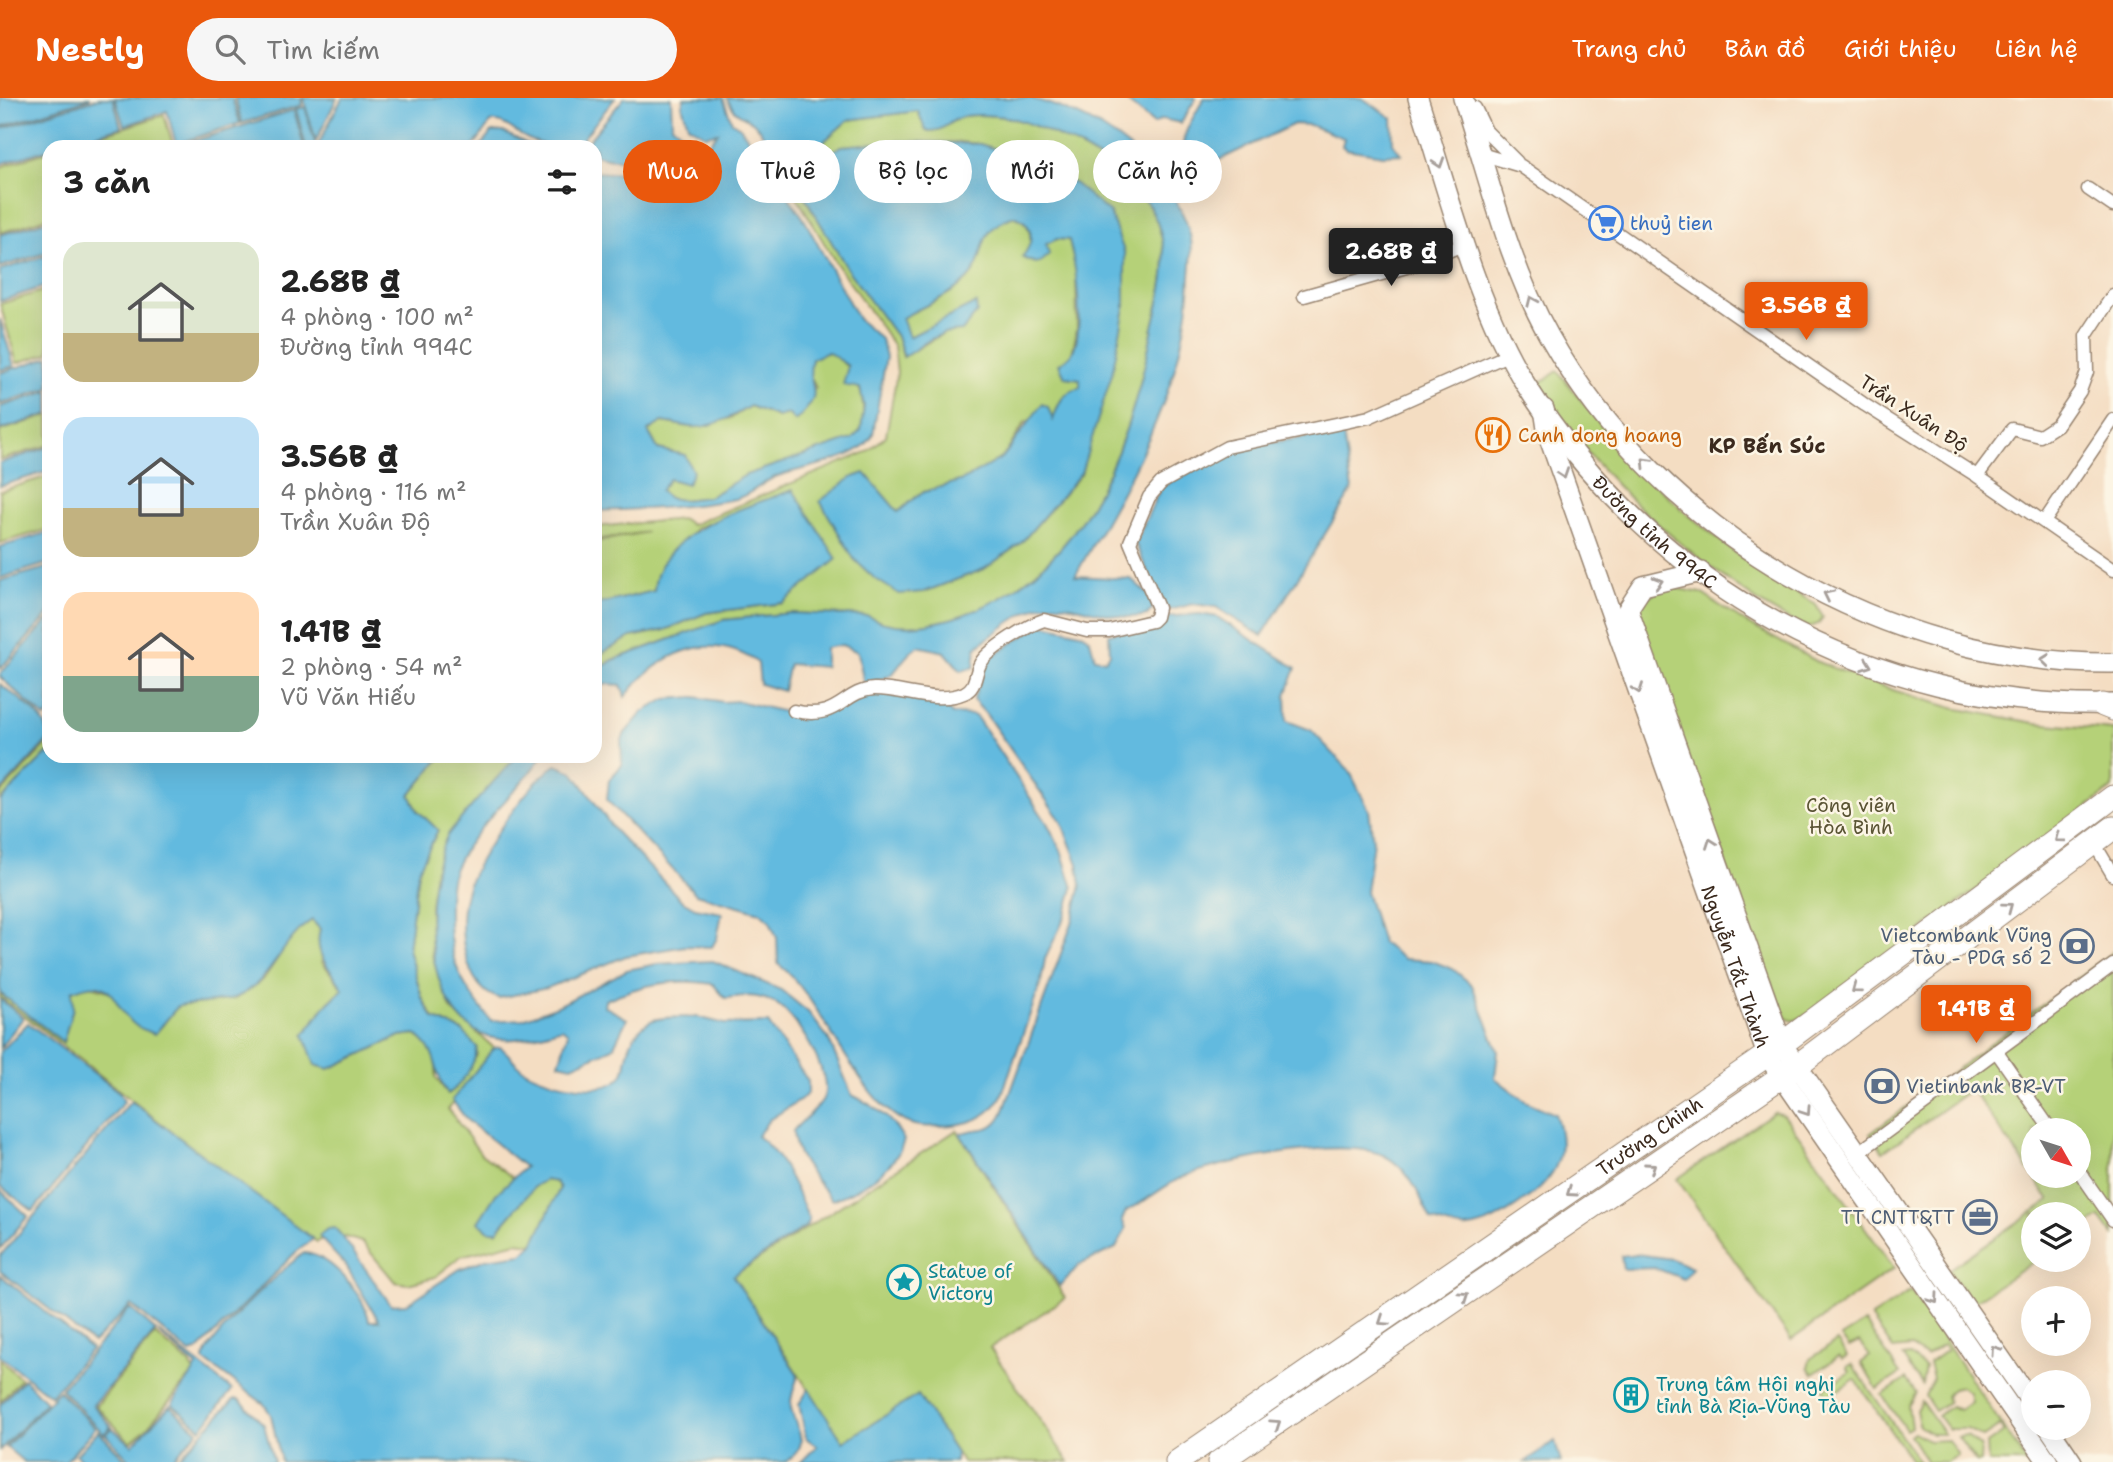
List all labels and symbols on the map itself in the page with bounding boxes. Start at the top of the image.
one-way arrow [1431,156,1445,169]
supermarket icon: thuỷ tien [1587,204,1625,242]
place label: thuỷ tien [1630,211,1713,236]
pin: 2.68B ₫ [1326,228,1456,288]
pin: 3.56B ₫ [1741,282,1871,342]
one-way arrow [1526,296,1540,309]
street label: Trần Xuân Độ [1855,369,1973,458]
restaurant icon: Canh dong hoang [1474,416,1512,454]
place label: Canh dong hoang [1518,423,1682,448]
district label: KP Bến Súc [1708,432,1826,460]
one-way arrow [1641,457,1654,470]
one-way arrow [1555,468,1569,480]
street label: Đường tỉnh 994C [1587,470,1722,595]
one-way arrow [1652,575,1664,590]
one-way arrow [1823,590,1835,604]
one-way arrow [2039,653,2051,668]
one-way arrow [1860,657,1872,671]
one-way arrow [1629,683,1643,695]
park label: Công viên Hòa Bình [1806,793,1896,840]
one-way arrow [2054,830,2066,842]
one-way arrow [1705,837,1719,849]
street label: Nguyễn Tất Thành [1695,882,1776,1051]
one-way arrow [2001,903,2013,915]
place label: Vietcombank Vũng Tàu - PDG số 2 [1880,923,2052,970]
bank icon: Vietcombank Vũng Tàu - PDG số 2 [2058,927,2096,965]
one-way arrow [1852,980,1864,993]
pin: 1.41B ₫ [1911,986,2041,1045]
bank icon: Vietinbank BR-VT [1863,1067,1901,1105]
place label: Vietinbank BR-VT [1906,1074,2066,1099]
street label: Trường Chinh [1592,1091,1708,1182]
one-way arrow [1797,1103,1810,1116]
north arrow [2021,1118,2091,1188]
one-way arrow [1643,1162,1656,1175]
one-way arrow [1566,1184,1579,1196]
office icon: TT CNTT&TT [1961,1198,1999,1236]
place label: TT CNTT&TT [1841,1205,1955,1230]
place label: Statue of Victory [928,1259,1013,1306]
place icon: Statue of Victory [885,1263,923,1301]
one-way arrow [1456,1291,1469,1304]
one-way arrow [1926,1291,1938,1304]
one-way arrow [1378,1313,1391,1325]
one-way arrow [1991,1345,2003,1358]
place label: Trung tâm Hội nghị tỉnh Bà Rịa-Vũng Tàu [1656,1372,1851,1419]
building icon: Trung tâm Hội nghị tỉnh Bà Rịa-Vũng Tàu [1612,1376,1650,1414]
one-way arrow [1268,1419,1281,1432]

